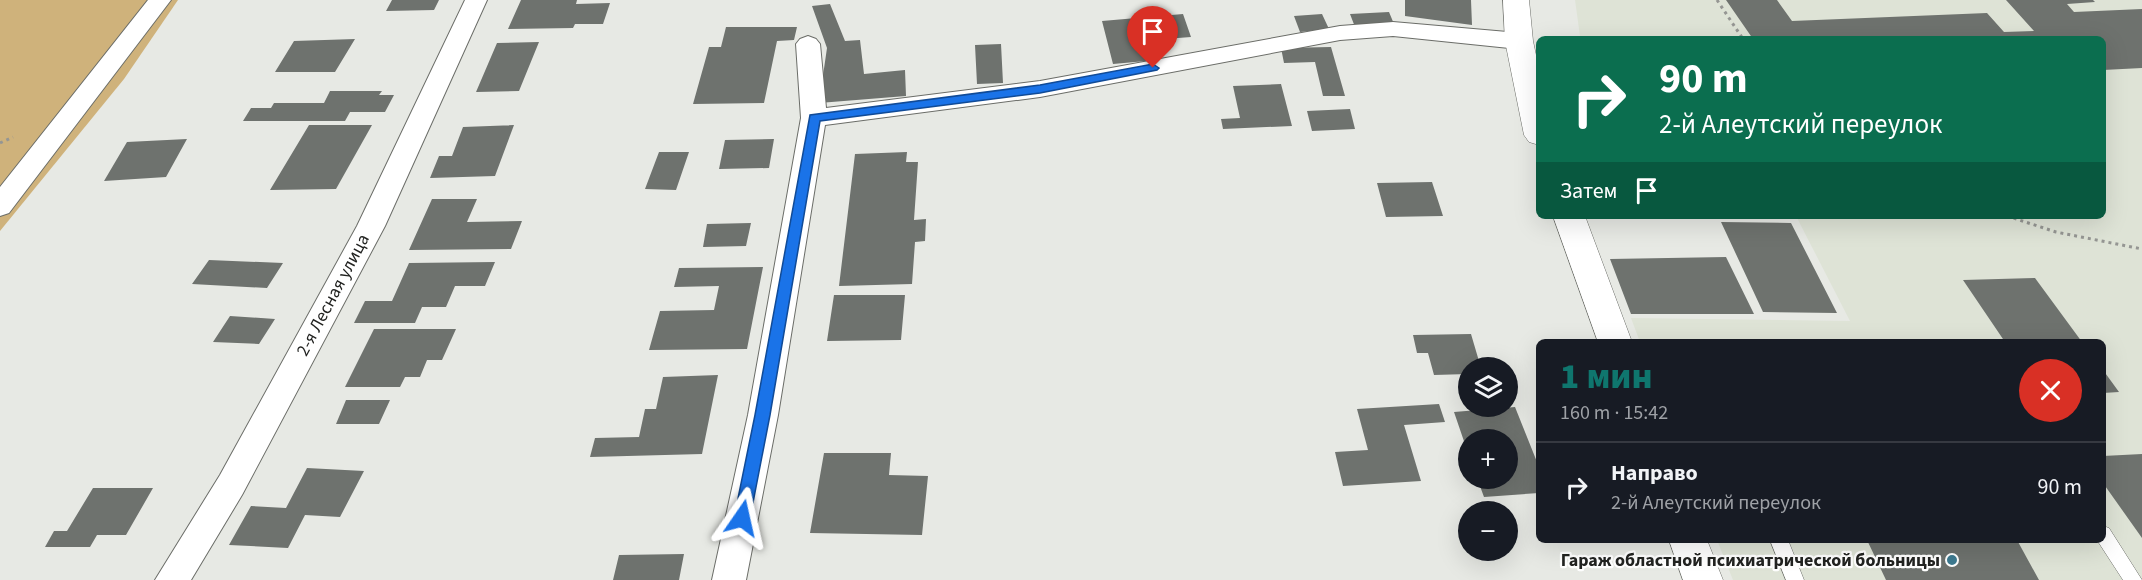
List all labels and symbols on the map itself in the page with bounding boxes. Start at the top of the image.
pin [1127,6,1178,68]
street label: 2-я Лесная улица [290,230,376,360]
position arrow [710,486,774,550]
place label: Гараж областной психиатрической больницы [1561,548,1940,573]
marker: Гараж областной психиатрической больницы [1945,553,1959,567]

